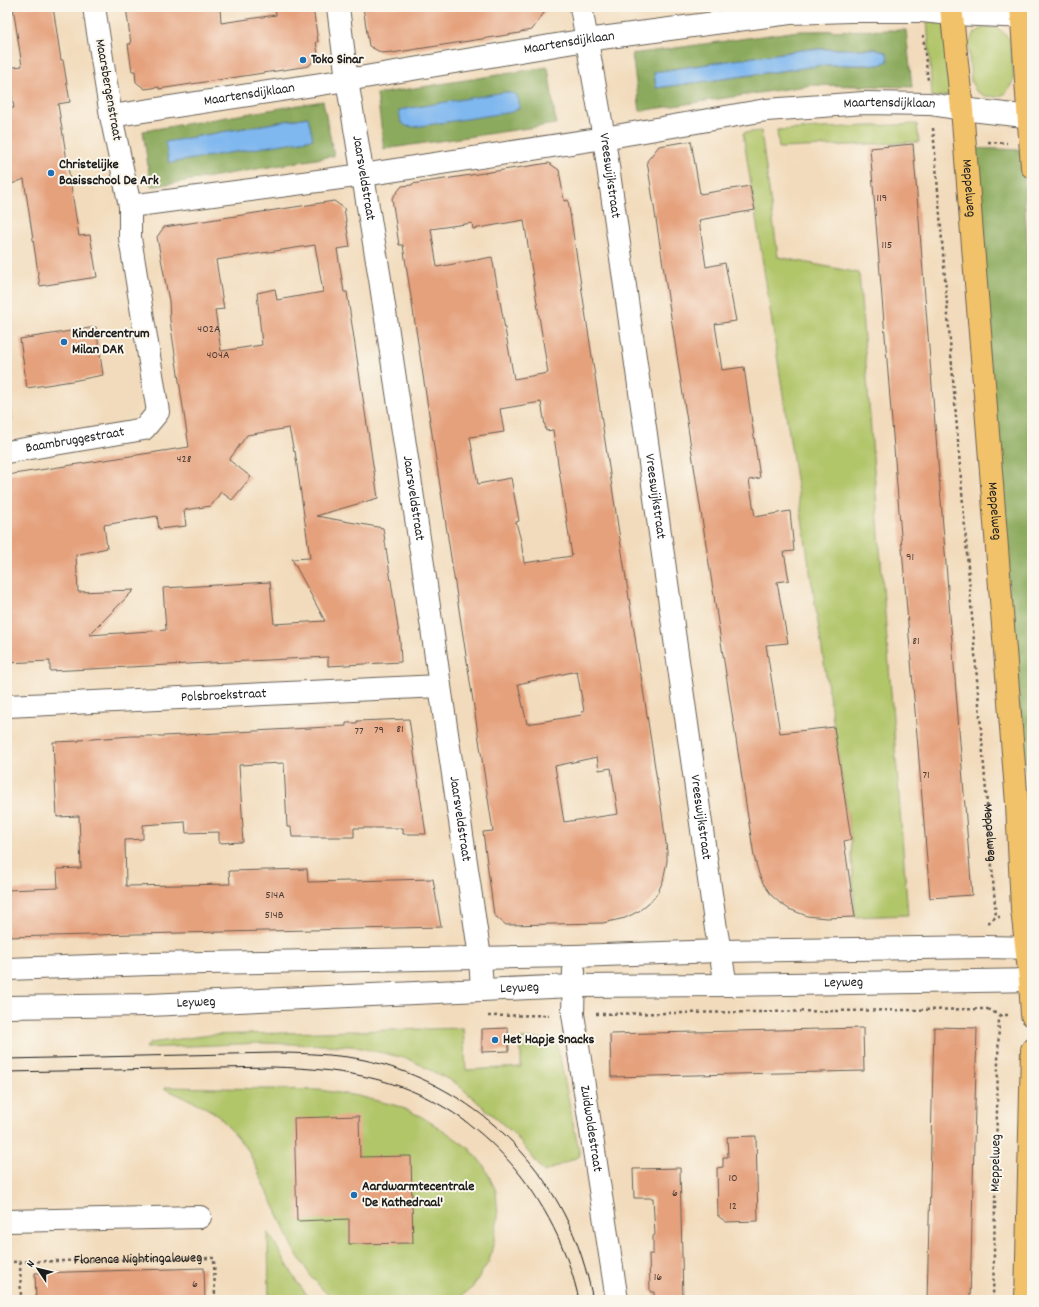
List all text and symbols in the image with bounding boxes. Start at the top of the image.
street label: Maartensdijklaan [522,26,616,60]
street label: Maarsbergenstraat [89,37,127,143]
place label: Toko Sinar [311,50,365,70]
marker: Toko Sinar [298,55,308,65]
street label: Maartensdijklaan [203,78,296,112]
street label: Maartensdijklaan [843,93,937,115]
street label: Vreeswijkstraat [593,131,625,220]
street label: Jaarsveldstraat [346,134,380,222]
place label: Christelijke Basisschool De Ark [59,155,159,191]
street label: Meppelweg [956,158,981,218]
marker: Christelijke Basisschool De Ark [46,168,56,178]
house number: 119 [877,190,887,207]
house number: 115 [882,237,892,254]
house number: 402A [197,321,221,338]
place label: Kindercentrum Milan DAK [72,324,150,360]
marker: Kindercentrum Milan DAK [59,337,69,347]
house number: 404A [206,347,230,364]
street label: Baambruggestraat [24,422,126,459]
house number: 428 [176,451,192,468]
street label: Vreeswijkstraat [639,453,671,540]
street label: Jaarsveldstraat [397,454,429,542]
street label: Meppelweg [982,481,1006,541]
house number: 91 [906,549,914,566]
house number: 81 [912,633,920,650]
street label: Polsbroekstraat [180,684,267,708]
house number: 81 [396,721,404,738]
house number: 79 [374,722,384,739]
house number: 77 [354,723,364,740]
house number: 71 [922,767,930,784]
street label: Vreeswijkstraat [684,773,716,861]
street label: Jaarsveldstraat [443,775,476,863]
street label: Meppelweg [977,803,1002,863]
house number: 514A [265,887,285,904]
house number: 514B [265,907,284,924]
street label: Leyweg [824,973,863,993]
street label: Leyweg [500,978,540,999]
street label: Leyweg [176,992,216,1014]
place label: Het Hapje Snacks [503,1030,594,1050]
marker: Het Hapje Snacks [490,1035,500,1045]
street label: Zuidwoldestraat [574,1084,607,1173]
street label: Meppelweg [985,1134,1007,1192]
house number: 10 [728,1170,738,1187]
place label: Aardwarmtecentrale 'De Kathedraal' [362,1177,474,1213]
house number: 6 [672,1185,678,1202]
marker: Aardwarmtecentrale 'De Kathedraal' [349,1190,359,1200]
house number: 12 [729,1198,737,1215]
street label: Florence Nightingaleweg [74,1248,202,1271]
north arrow [18,1249,58,1289]
text: N [23,1257,40,1271]
house number: 16 [654,1269,662,1286]
house number: 6 [192,1276,198,1293]

